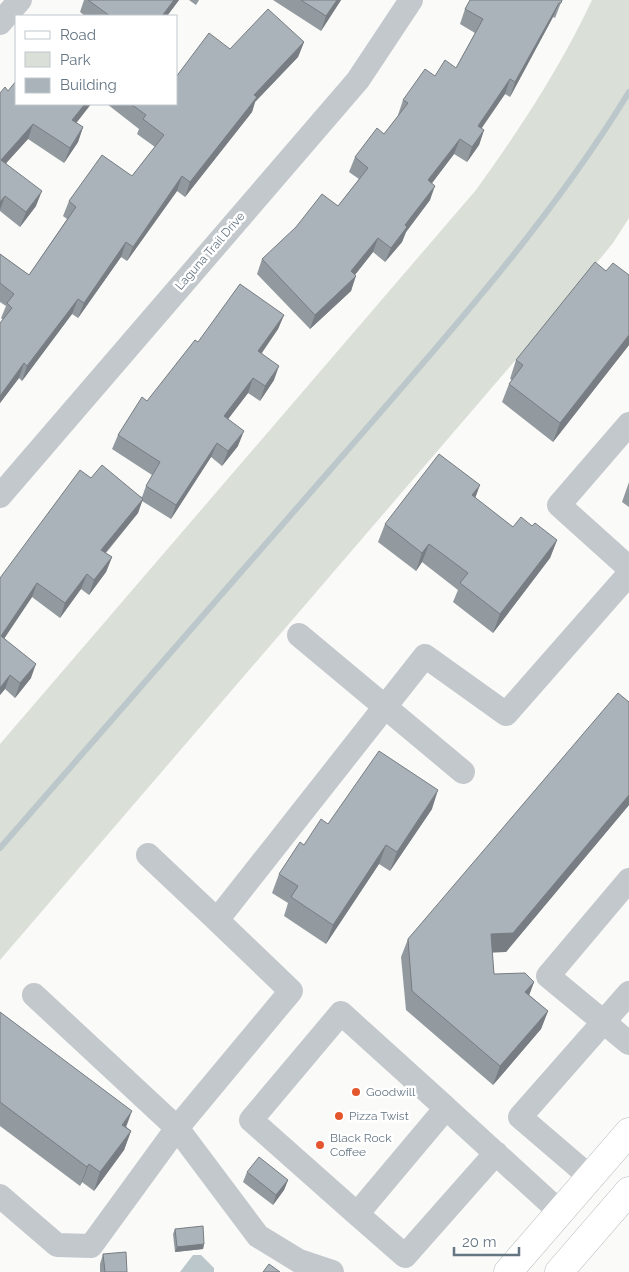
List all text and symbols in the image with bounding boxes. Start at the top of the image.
legend [15,15,178,105]
text: Road [60,26,96,44]
text: Park [60,51,91,69]
text: Building [60,76,117,94]
street label: Laguna Trail Drive [172,209,248,293]
place label: Goodwill [366,1085,416,1099]
marker: Goodwill [350,1086,362,1098]
place label: Pizza Twist [349,1109,409,1123]
marker: Pizza Twist [333,1110,345,1122]
place label: Black Rock Coffee [330,1131,392,1159]
marker: Black Rock Coffee [314,1139,326,1151]
scale bar [454,1224,519,1256]
text: 20 m [462,1233,497,1251]

